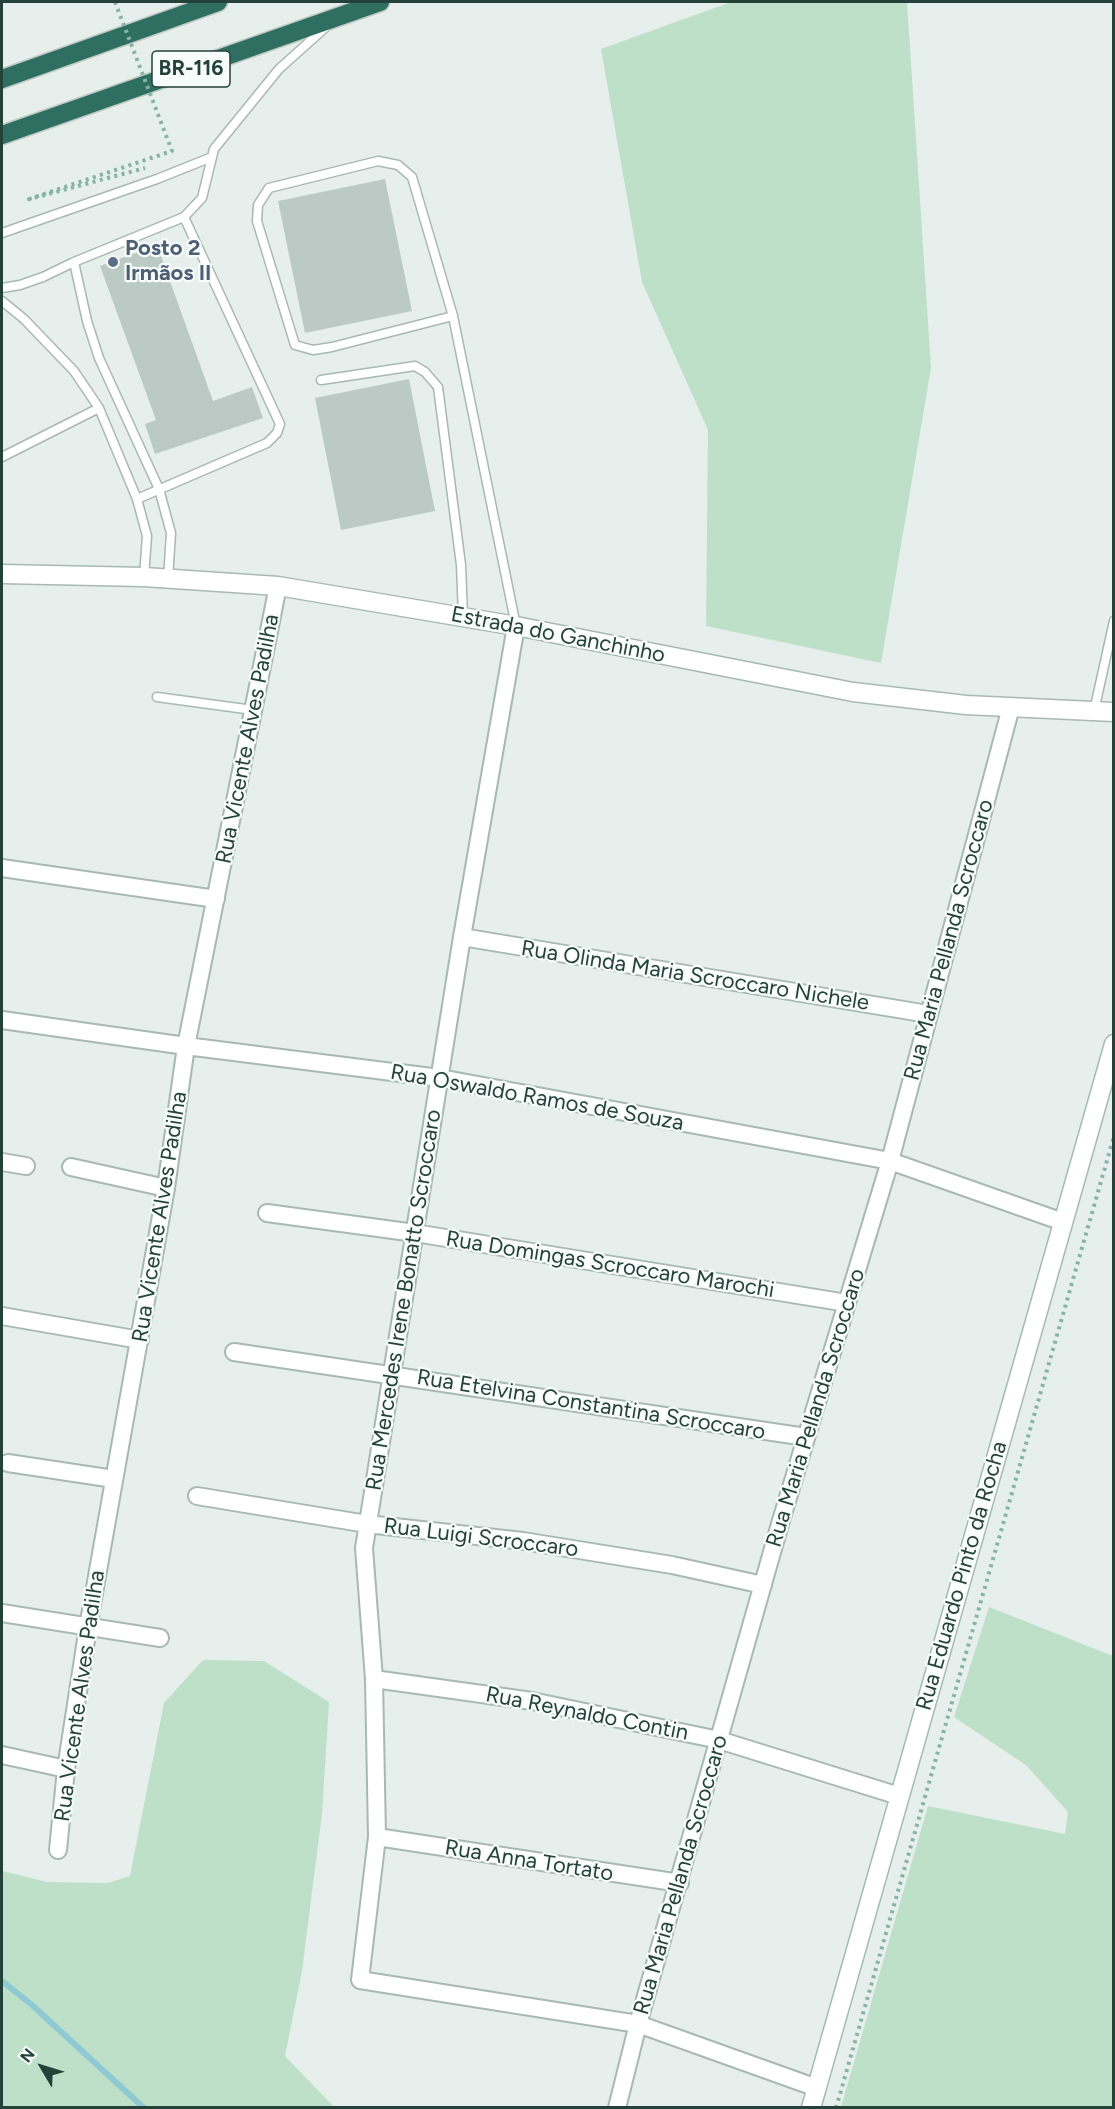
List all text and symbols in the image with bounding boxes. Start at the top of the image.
road number: BR-116 [152,51,230,87]
place label: Posto 2 Irmãos II [125,236,211,288]
marker: Posto 2 Irmãos II [106,255,120,269]
street label: Estrada do Ganchinho [449,601,667,669]
street label: Rua Vicente Alves Padilha [211,612,285,866]
street label: Rua Maria Pellanda Scroccaro [899,797,999,1083]
street label: Rua Olinda Maria Scroccaro Nichele [519,935,871,1017]
street label: Rua Oswaldo Ramos de Souza [388,1059,686,1137]
street label: Rua Vicente Alves Padilha [127,1090,193,1344]
street label: Rua Mercedes Irene Bonatto Scroccaro [361,1107,447,1493]
street label: Rua Domingas Scroccaro Marochi [444,1226,776,1304]
street label: Rua Maria Pellanda Scroccaro [761,1266,871,1550]
street label: Rua Etelvina Constantina Scroccaro [415,1364,767,1446]
street label: Rua Eduardo Pinto da Rocha [911,1438,1013,1714]
street label: Rua Luigi Scroccaro [382,1513,580,1563]
street label: Rua Vicente Alves Padilha [49,1569,111,1823]
street label: Rua Reynaldo Contin [483,1681,691,1747]
street label: Rua Maria Pellanda Scroccaro [628,1732,734,2018]
street label: Rua Anna Tortato [443,1835,615,1887]
north arrow [12,2037,72,2097]
text: N [16,2045,39,2066]

